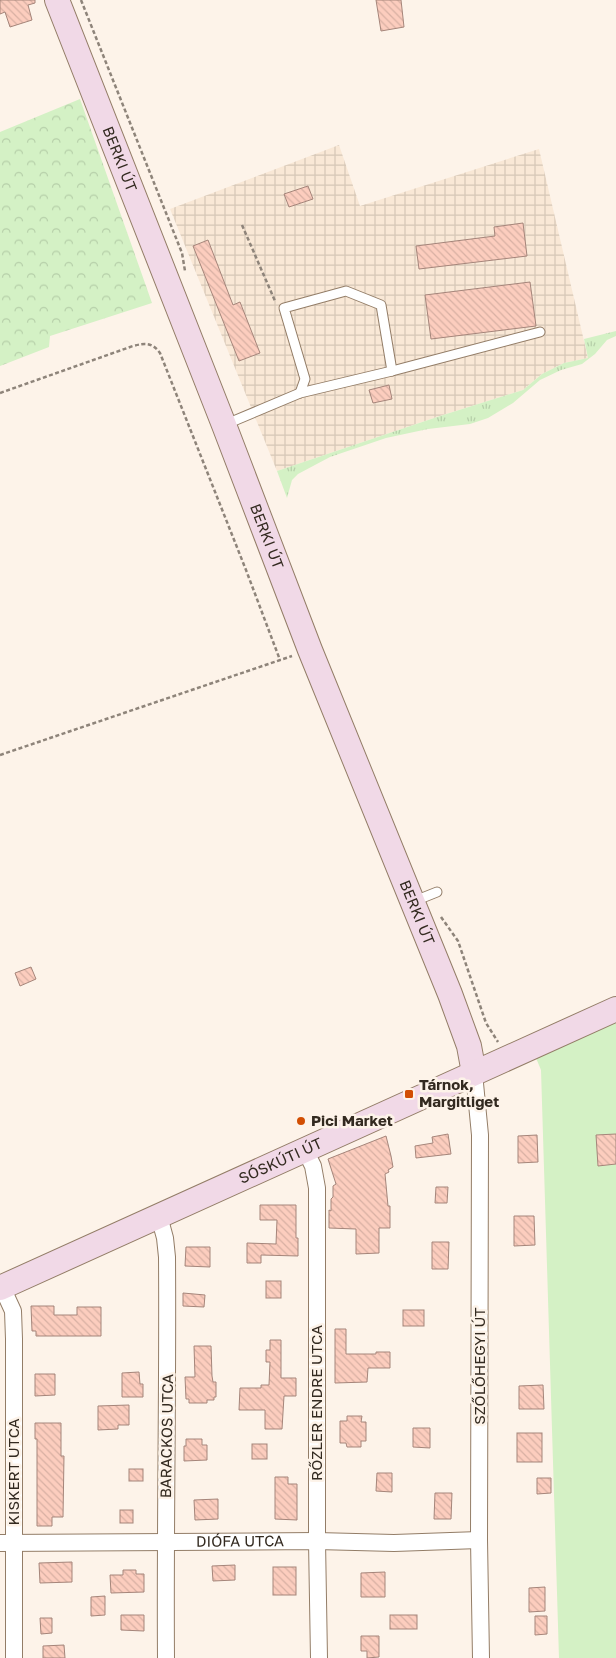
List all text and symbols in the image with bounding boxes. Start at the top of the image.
street label: BERKI ÚT [100,124,141,194]
street label: BERKI ÚT [247,501,288,571]
street label: BERKI ÚT [397,877,439,947]
place label: Tárnok, Margitliget [419,1075,499,1110]
marker: Tárnok, Margitliget [403,1088,415,1100]
place label: Pici Market [311,1111,393,1129]
marker: Pici Market [295,1115,307,1127]
street label: SÓSKÚTI ÚT [236,1133,325,1187]
street label: SZŐLŐHEGYI ÚT [470,1307,488,1425]
street label: RŐZLER ENDRE UTCA [307,1325,325,1481]
street label: BARACKOS UTCA [156,1374,176,1498]
street label: KISKERT UTCA [4,1418,22,1526]
street label: DIÓFA UTCA [196,1531,284,1550]

